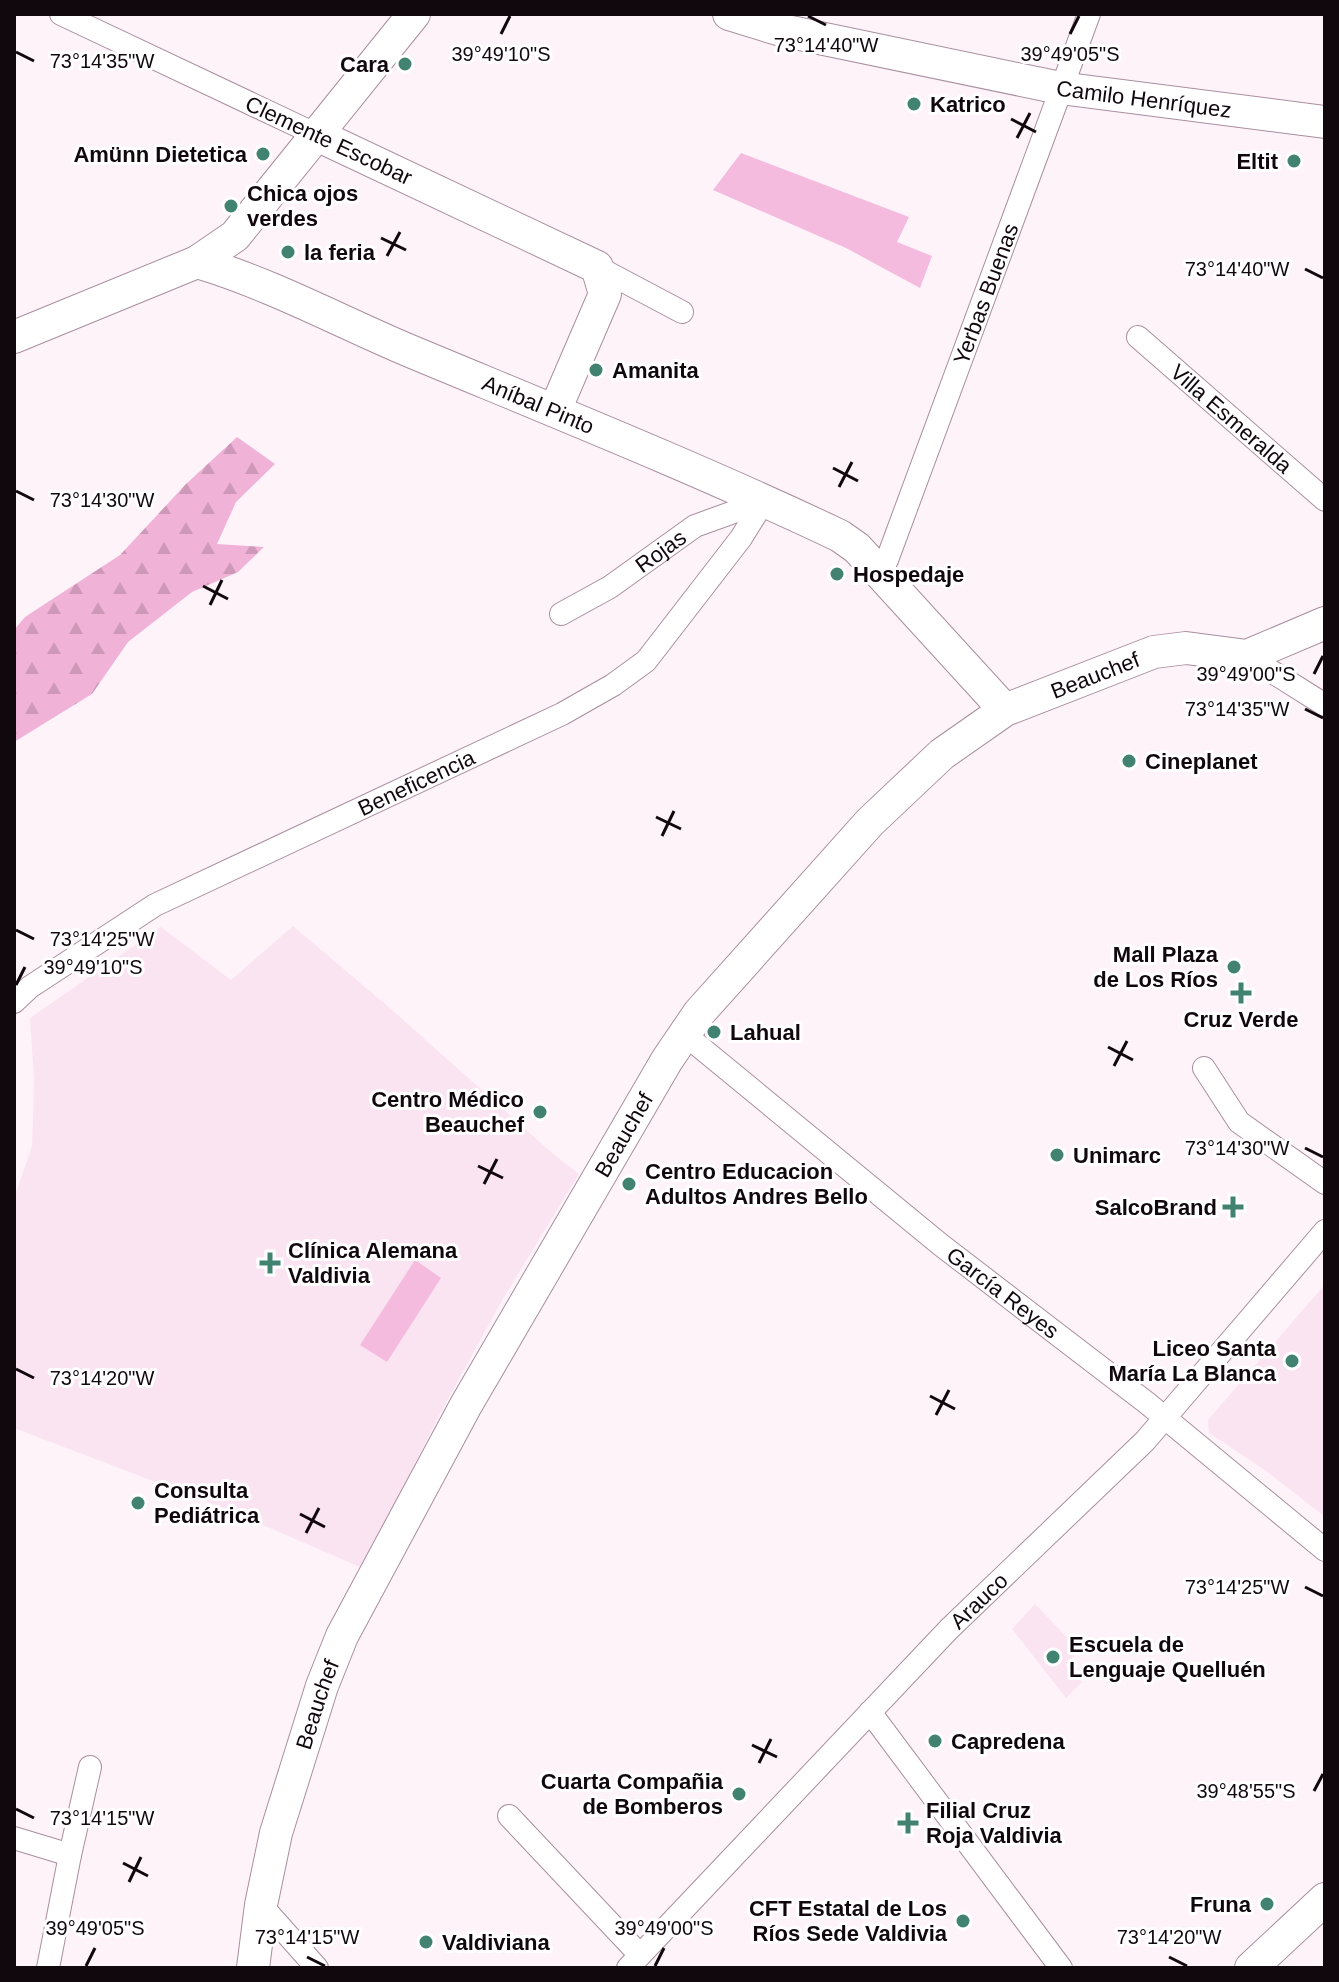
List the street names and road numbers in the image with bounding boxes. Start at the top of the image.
street label: Camilo Henríquez [1055,76,1233,123]
street label: Clemente Escobar [241,91,416,190]
street label: Yerbas Buenas [948,220,1023,368]
street label: Villa Esmeralda [1165,359,1297,479]
street label: Aníbal Pinto [479,370,598,439]
street label: Rojas [631,525,691,578]
street label: Beauchef [1047,647,1144,704]
street label: Beneficencia [354,744,480,821]
street label: Beauchef [590,1088,659,1181]
street label: García Reyes [942,1242,1064,1344]
street label: Arauco [945,1568,1013,1634]
street label: Beauchef [291,1655,345,1753]

